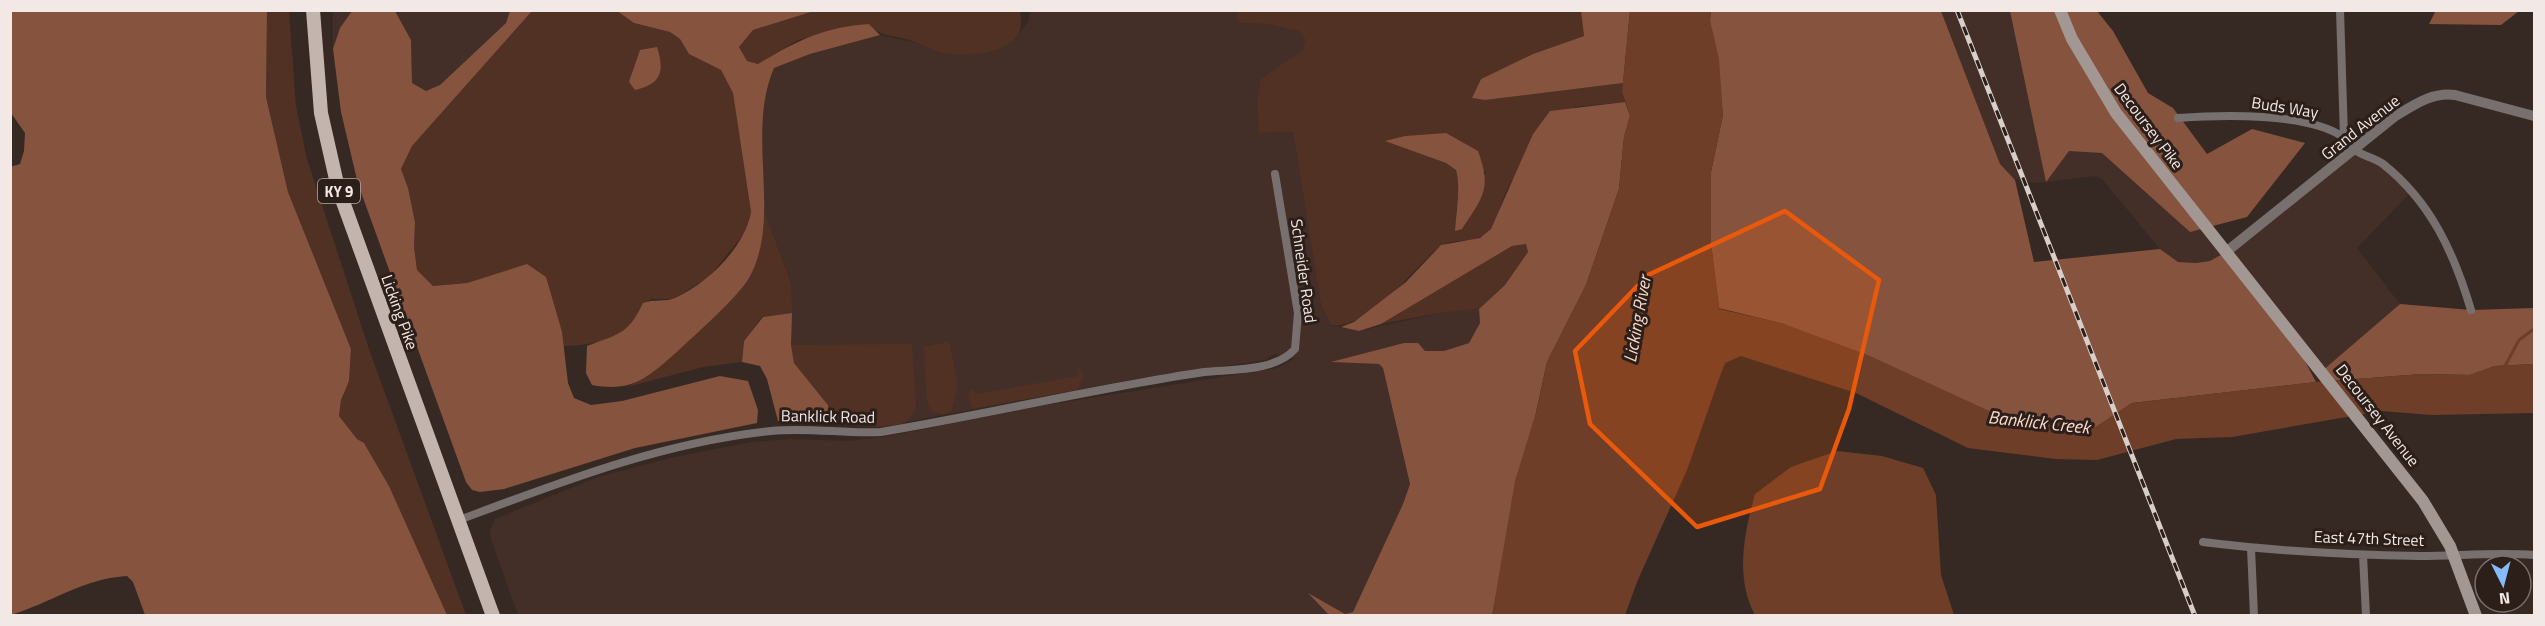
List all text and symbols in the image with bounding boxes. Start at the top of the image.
street label: Decoursey Pike [2108,78,2190,174]
street label: Grand Avenue [2316,89,2404,165]
street label: Buds Way [2250,90,2320,124]
road number: KY 9 [318,179,360,203]
street label: Schneider Road [1285,218,1323,324]
street label: Licking Pike [375,271,425,353]
water label: Licking River [1616,271,1658,365]
street label: Decoursey Avenue [2330,359,2426,471]
street label: Banklick Road [781,403,875,429]
water label: Banklick Creek [1987,403,2093,441]
street label: East 47th Street [2313,524,2425,552]
north arrow [2473,554,2533,614]
text: N [2498,586,2511,611]

